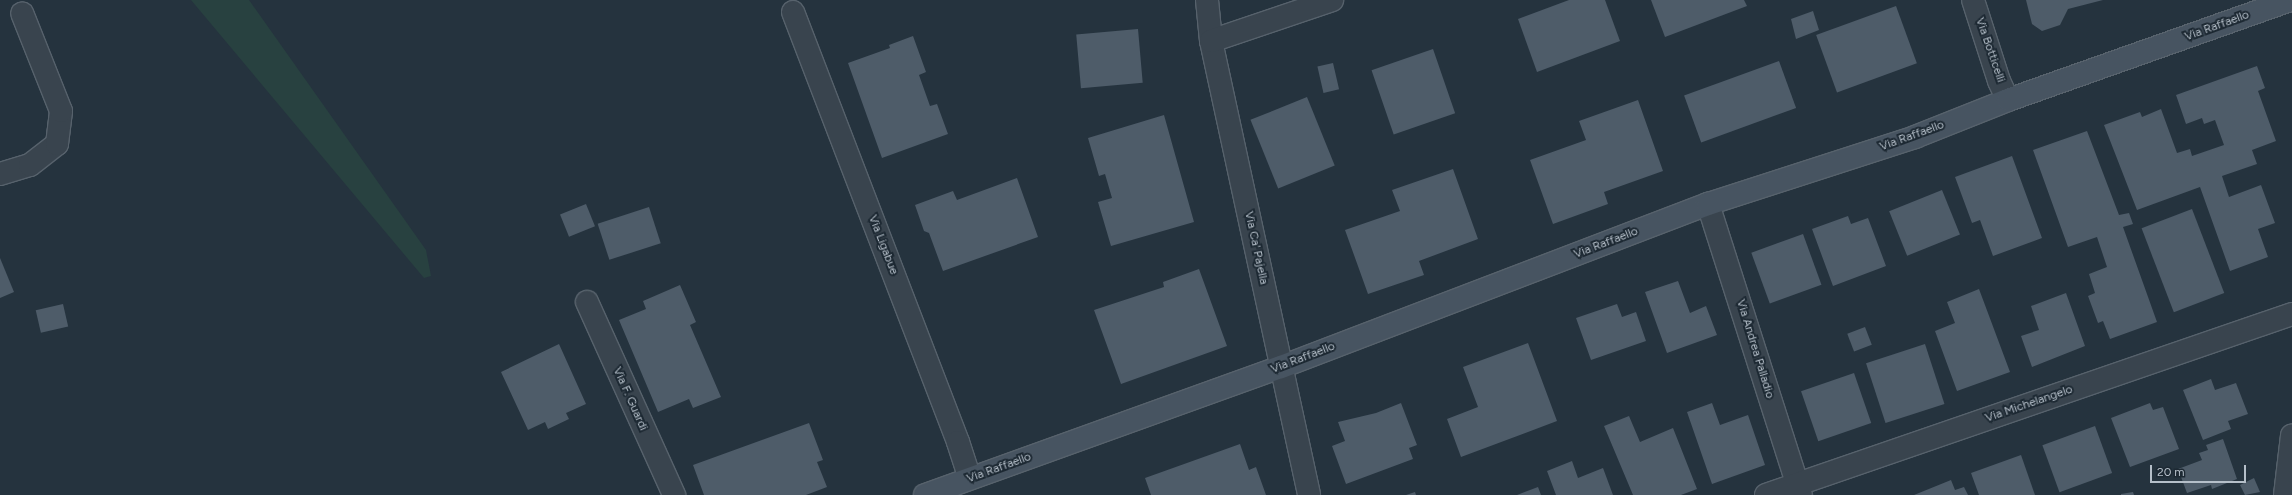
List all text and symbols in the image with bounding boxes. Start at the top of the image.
street label: Via Raffaello [2183,8,2251,44]
street label: Via Botticelli [1972,16,2008,84]
street label: Via Raffaello [1878,118,1946,154]
street label: Via Ca' Pajella [1241,210,1271,286]
street label: Via Ligabue [865,213,901,277]
street label: Via Raffaello [1572,224,1640,262]
street label: Via Andrea Palladio [1733,298,1777,400]
street label: Via Raffaello [1269,339,1337,377]
street label: Via F. Guardi [610,365,650,433]
street label: Via Michelangelo [1983,382,2075,426]
street label: Via Raffaello [965,450,1033,486]
scale bar [2152,457,2248,483]
text: 20 m [2157,465,2185,479]

